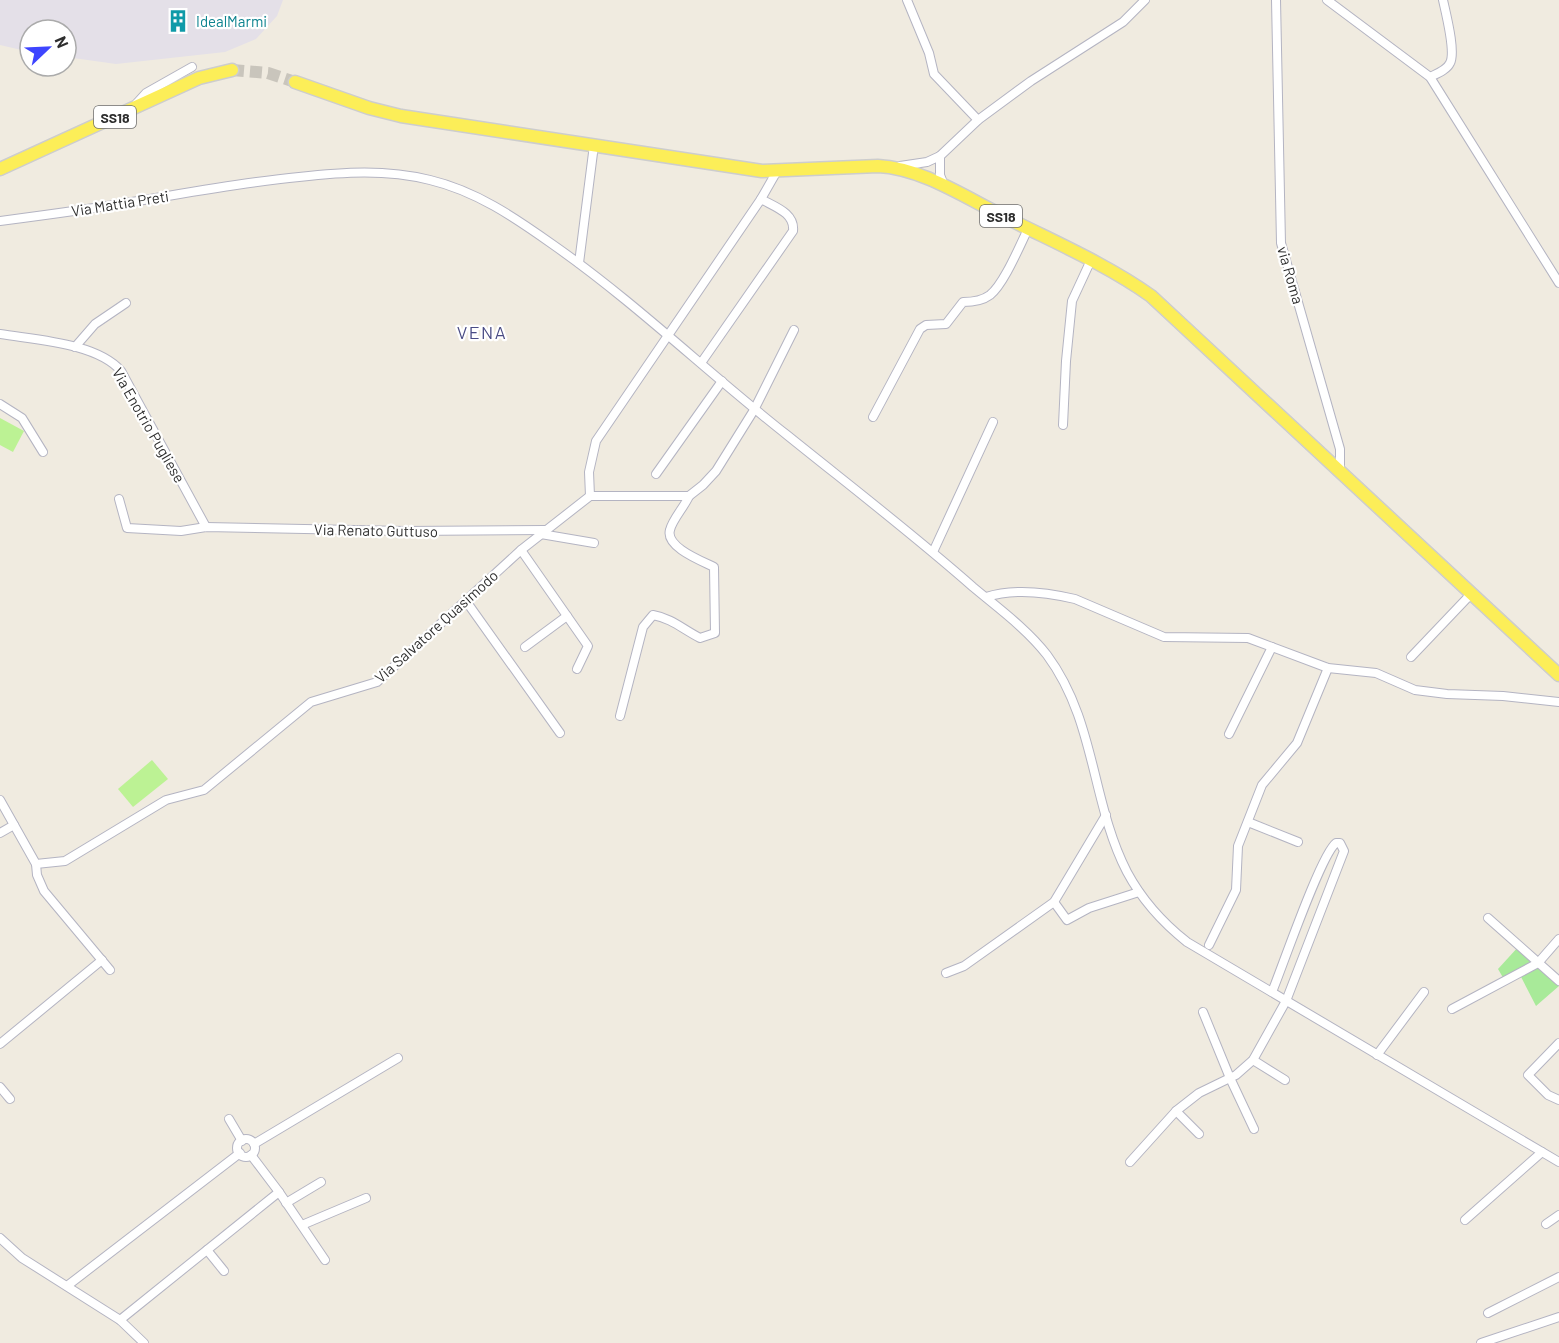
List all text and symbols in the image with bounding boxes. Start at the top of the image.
building icon: IdealMarmi [165,8,191,34]
place label: IdealMarmi [196,12,267,30]
north arrow [18,18,78,78]
text: N [51,33,73,51]
road number: SS18 [94,106,136,128]
street label: Via Mattia Preti [70,186,170,220]
road number: SS18 [980,205,1022,227]
street label: via Roma [1274,244,1308,306]
district label: VENA [457,321,507,343]
street label: Via Enotrio Pugliese [109,364,189,486]
street label: Via Renato Guttuso [314,520,438,540]
street label: Via Salvatore Quasimodo [371,566,501,686]

